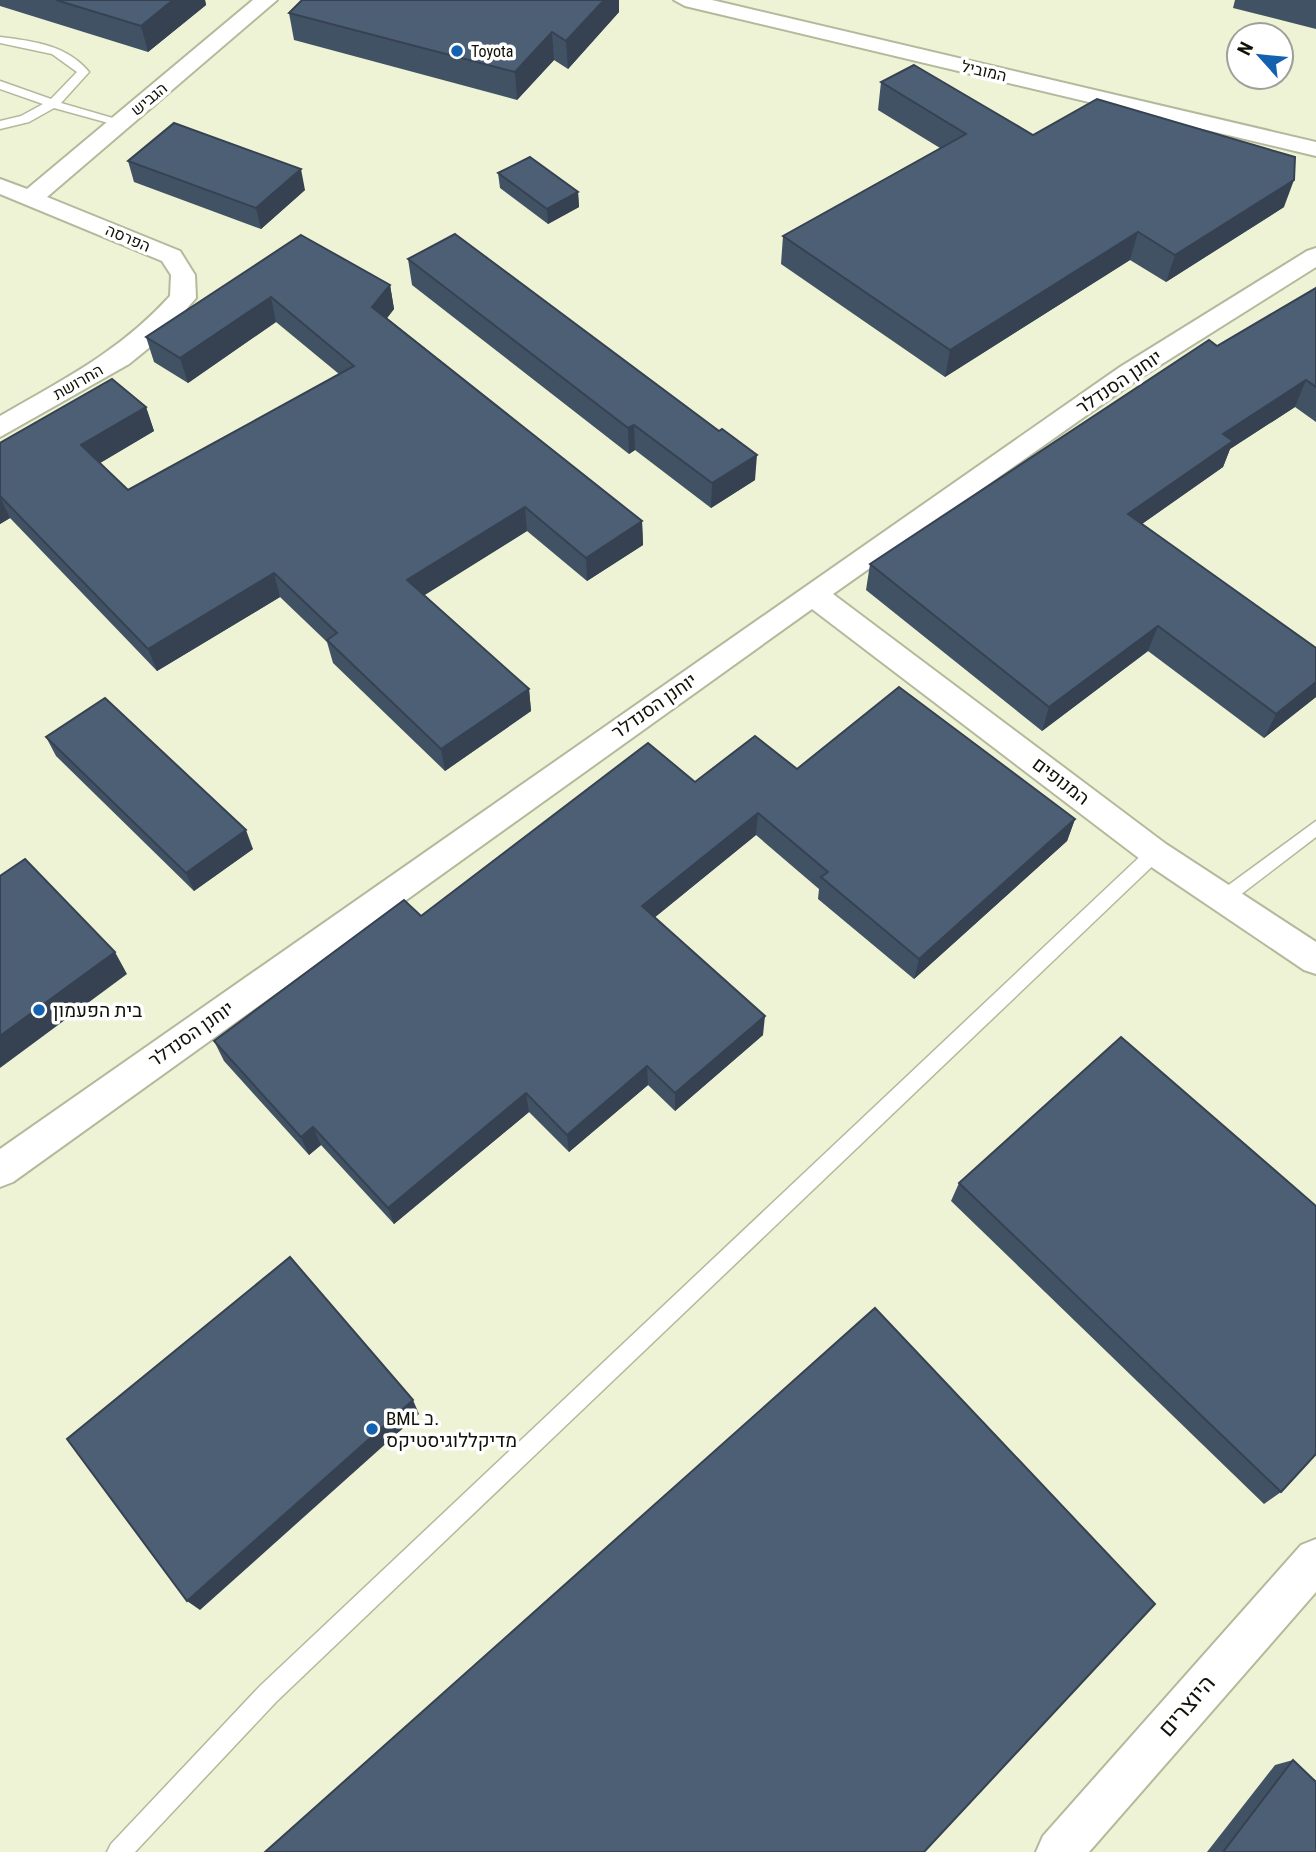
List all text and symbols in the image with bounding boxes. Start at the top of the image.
north arrow [1225,21,1295,91]
text: N [1232,38,1258,59]
place label: Toyota [471,42,513,61]
marker: Toyota [449,43,465,59]
street label: המוביל [960,57,1008,85]
street label: הגביש [127,78,171,120]
street label: הפרסה [103,220,153,256]
street label: יוחנן הסנדלר [1072,345,1166,419]
street label: החרושת [50,360,106,404]
street label: יוחנן הסנדלר [607,668,701,744]
street label: המנופים [1028,752,1094,810]
street label: יוחנן הסנדלר [144,996,238,1072]
place label: בית הפעמון [53,999,142,1022]
marker: בית הפעמון [31,1002,47,1018]
place label: BML ב. מדיקללוגיסטיקס [386,1407,517,1452]
marker: BML ב. מדיקללוגיסטיקס [364,1421,380,1437]
street label: היוצרים [1153,1670,1221,1742]

